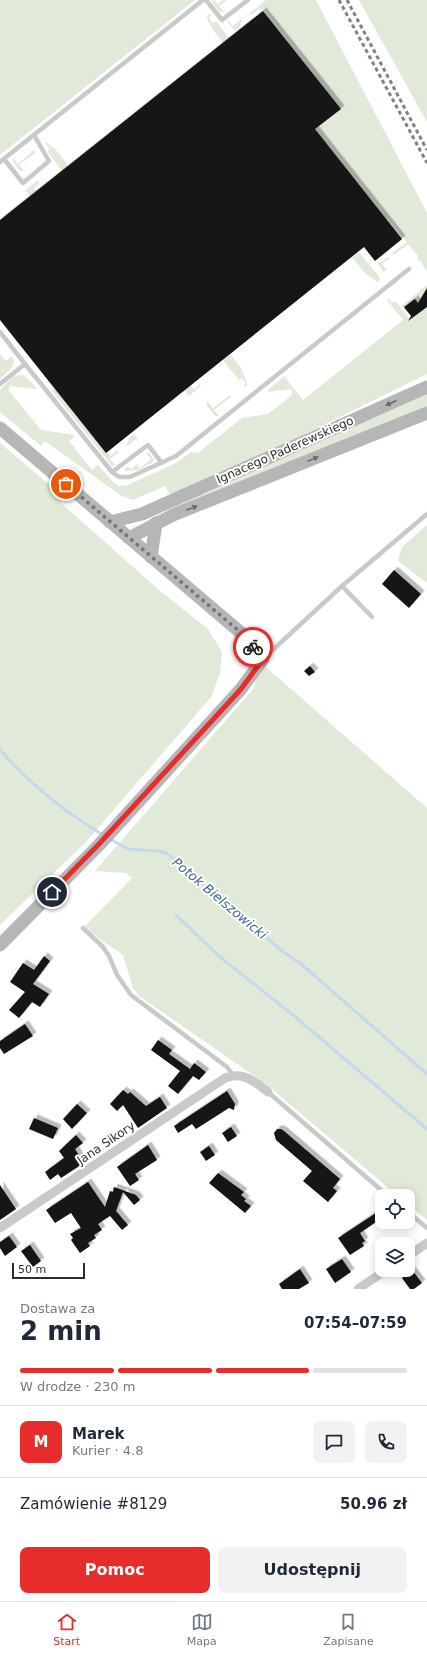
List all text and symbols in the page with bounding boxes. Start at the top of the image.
one-way arrow [386,400,397,406]
street label: Ignacego Paderewskiego [214,413,356,487]
one-way arrow [307,456,319,462]
pin [49,467,83,501]
icon: bag [55,473,77,495]
one-way arrow [187,504,199,510]
courier [233,627,273,667]
icon: bike [242,636,264,658]
water label: Potok Bielszowicki [169,854,270,943]
pin [35,875,69,909]
icon: home [41,881,63,903]
street label: Jana Sikory [74,1119,137,1168]
map controls [375,1189,415,1277]
button: locate [375,1189,415,1229]
button: layers [375,1237,415,1277]
scale bar [12,1261,85,1280]
text: 50 m [18,1263,46,1276]
text: Dostawa za [20,1301,95,1316]
text: 07:54–07:59 [304,1314,407,1332]
text: 2 min [20,1316,102,1346]
text: W drodze · 230 m [20,1379,135,1394]
button: chat [313,1421,355,1463]
button: phone [365,1421,407,1463]
text: Marek [72,1425,125,1443]
text: M [34,1433,48,1451]
text: Kurier · 4.8 [72,1443,144,1458]
text: Zamówienie #8129 [20,1495,167,1513]
text: 50.96 zł [340,1495,407,1513]
button: Pomoc [20,1547,210,1593]
button: Udostępnij [218,1547,407,1593]
tab: Start [53,1611,80,1648]
tab: Mapa [187,1611,217,1648]
tab: Zapisane [323,1611,374,1648]

